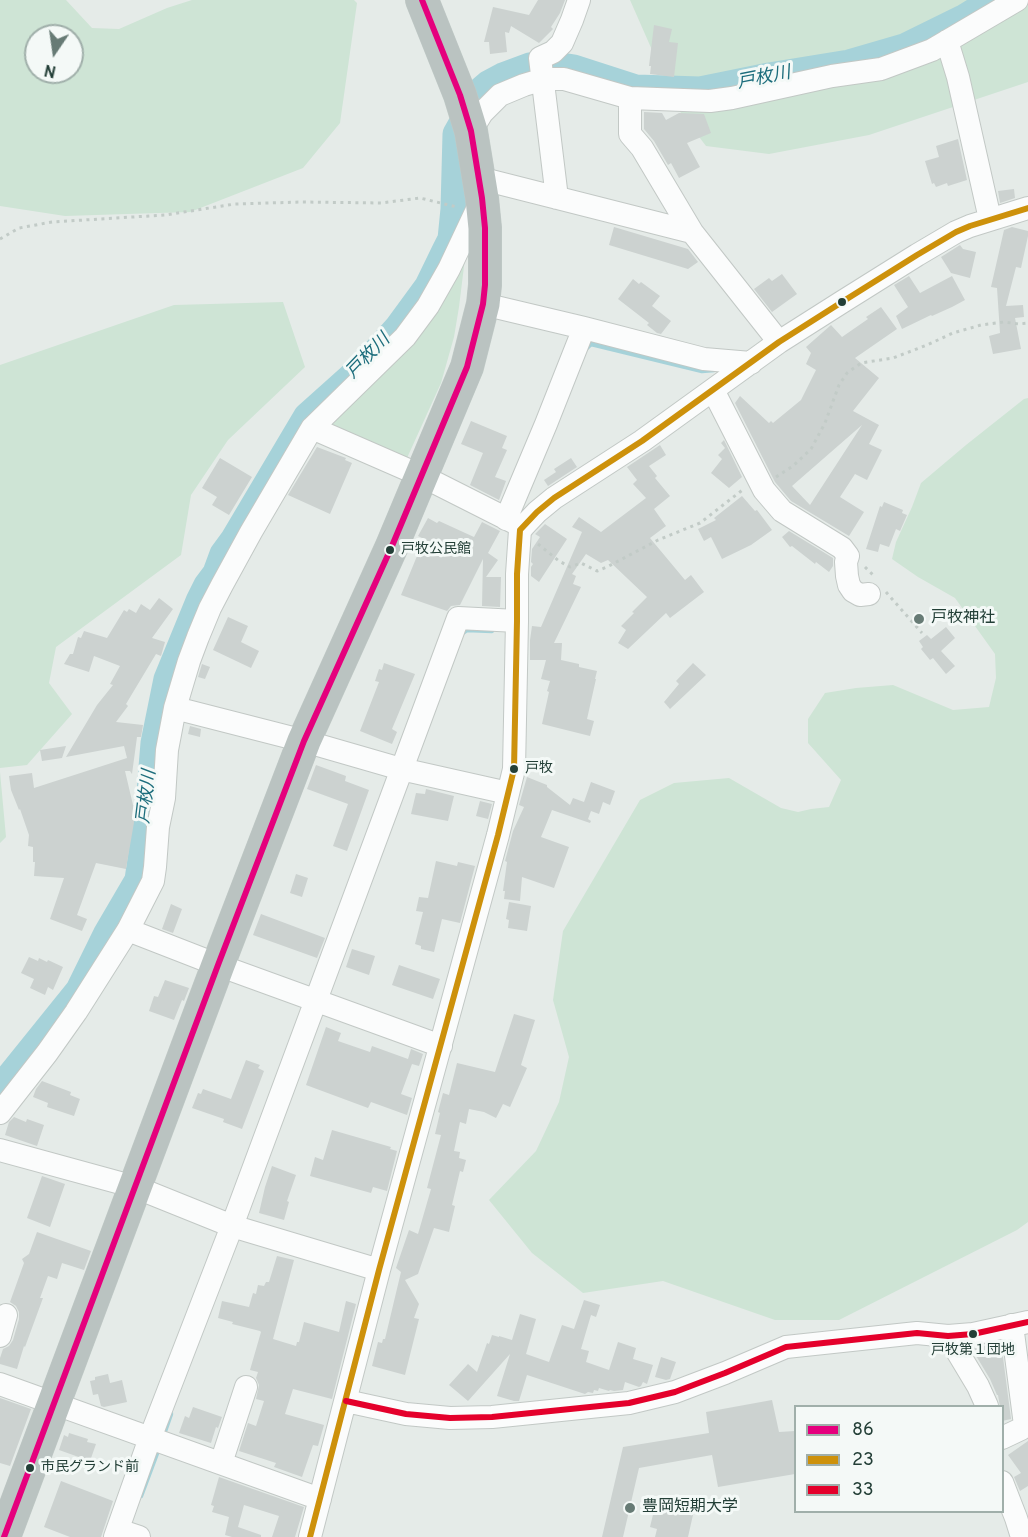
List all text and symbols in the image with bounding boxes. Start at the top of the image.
north arrow [24,24,84,84]
text: N [43,59,58,81]
water label: 戸枚川 [735,63,793,95]
unlabelled marker [836,296,848,308]
water label: 戸枚川 [342,330,396,384]
place label: 戸牧公民館 [401,542,471,558]
marker: 戸牧公民館 [384,544,396,556]
place label: 戸牧神社 [931,609,995,629]
marker: 戸牧神社 [912,612,926,626]
place label: 戸牧 [525,761,553,777]
marker: 戸牧 [508,763,520,775]
water label: 戸枚川 [134,769,162,825]
marker: 戸牧第１団地 [967,1328,979,1340]
place label: 戸牧第１団地 [931,1343,1015,1359]
legend [794,1405,1004,1513]
text: 86 [852,1419,874,1442]
text: 23 [852,1449,874,1472]
place label: 市民グランド前 [41,1460,139,1476]
marker: 市民グランド前 [24,1462,36,1474]
text: 33 [852,1479,874,1502]
place label: 豊岡短期大学 [642,1498,738,1518]
marker: 豊岡短期大学 [623,1501,637,1515]

